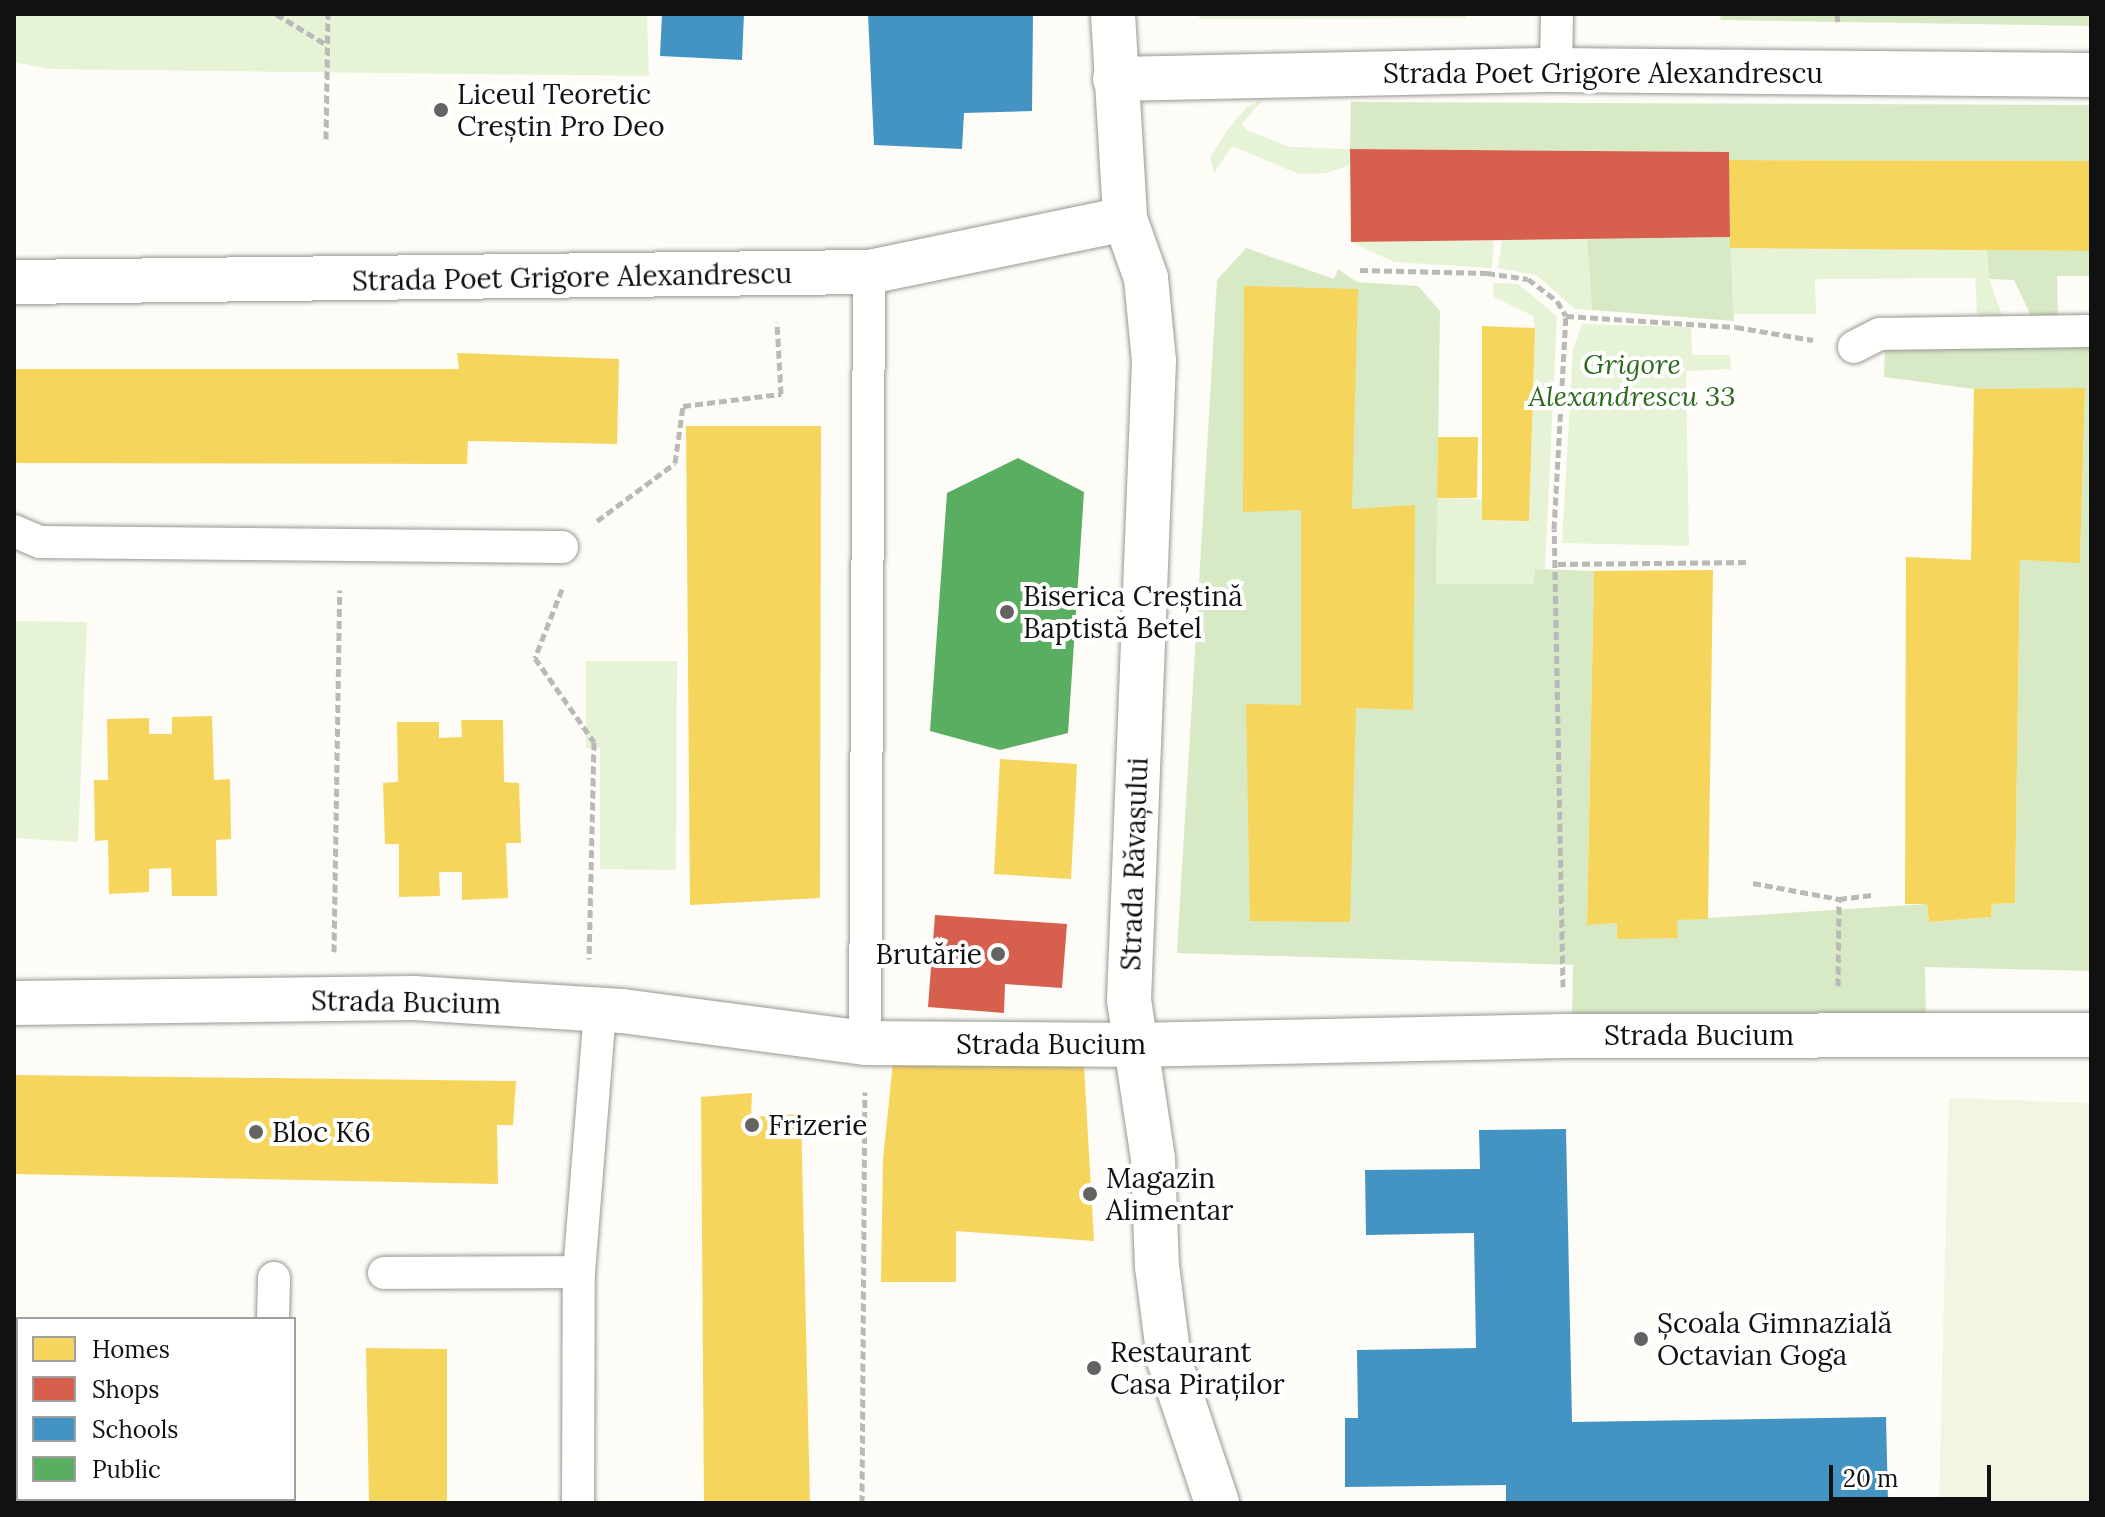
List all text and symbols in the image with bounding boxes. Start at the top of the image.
street label: Strada Poet Grigore Alexandrescu [1383,56,1823,90]
place label: Liceul Teoretic Creștin Pro Deo [457,77,665,143]
marker: Liceul Teoretic Creștin Pro Deo [432,101,450,119]
street label: Strada Poet Grigore Alexandrescu [352,256,792,298]
park label: Grigore Alexandrescu 33 [1528,347,1736,413]
place label: Biserica Creștină Baptistă Betel [1023,579,1243,645]
marker: Biserica Creștină Baptistă Betel [998,603,1016,621]
street label: Strada Răvașului [1113,757,1155,971]
place label: Brutărie [876,937,982,971]
marker: Brutărie [989,945,1007,963]
street label: Strada Bucium [311,984,501,1020]
street label: Strada Bucium [1604,1018,1794,1052]
street label: Strada Bucium [956,1027,1146,1061]
place label: Frizerie [768,1108,868,1142]
place label: Bloc K6 [272,1115,371,1149]
marker: Frizerie [743,1116,761,1134]
marker: Bloc K6 [247,1123,265,1141]
place label: Magazin Alimentar [1106,1161,1233,1227]
marker: Magazin Alimentar [1081,1185,1099,1203]
place label: Școala Gimnazială Octavian Goga [1657,1306,1892,1372]
legend [16,1317,296,1501]
marker: Școala Gimnazială Octavian Goga [1632,1330,1650,1348]
text: Homes [92,1334,170,1365]
place label: Restaurant Casa Piraților [1110,1335,1285,1401]
marker: Restaurant Casa Piraților [1085,1359,1103,1377]
text: Shops [92,1374,159,1405]
text: Schools [92,1414,178,1445]
scale bar [1833,1449,1995,1499]
text: Public [92,1454,161,1485]
text: 20 m [1843,1463,1899,1494]

